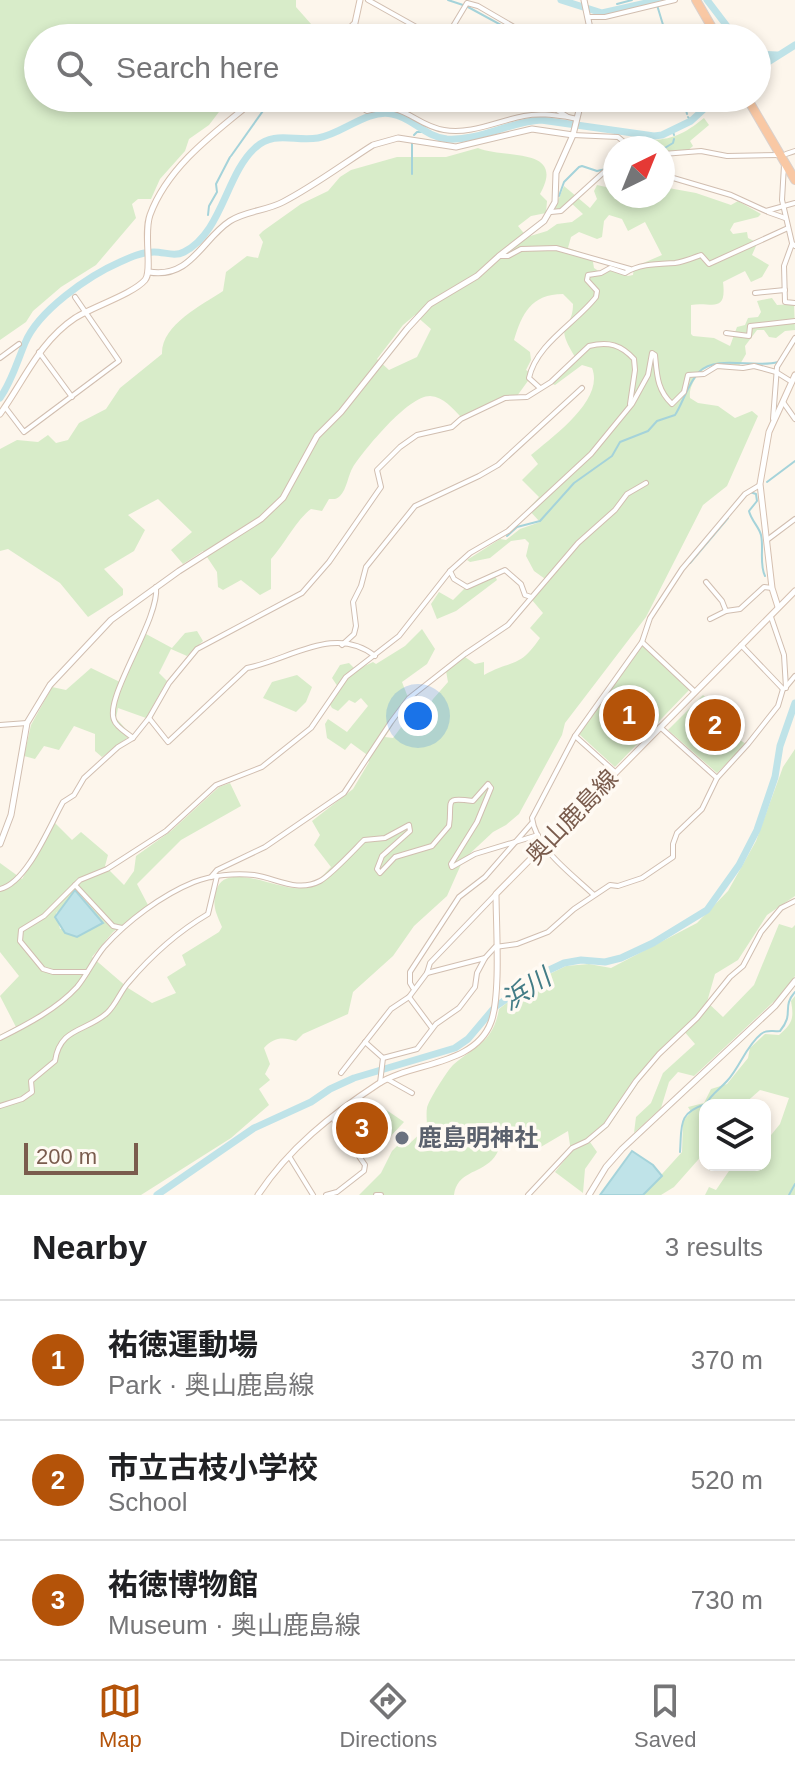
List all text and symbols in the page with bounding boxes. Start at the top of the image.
search box [24,24,771,112]
icon: search [52,46,96,90]
text: Search here [116,51,279,84]
north arrow [603,136,675,208]
pin: 1 [603,685,655,745]
pin: 2 [689,695,741,755]
your location [398,696,438,736]
street label: 奥山鹿島線 [520,764,623,869]
water label: 浜川 [496,961,558,1016]
pin: 3 [336,1098,388,1158]
map controls [699,1099,771,1171]
button: layers [699,1099,771,1171]
place label: 鹿島明神社 [418,1124,538,1151]
marker: 鹿島明神社 [393,1129,411,1147]
scale bar [24,1139,138,1175]
text: 200 m [36,1144,97,1169]
text: Nearby [32,1228,147,1266]
text: 3 results [665,1232,763,1262]
text: 祐徳運動場 [108,1328,258,1361]
text: 1 [51,1345,65,1375]
text: 370 m [691,1345,763,1375]
text: Park · 奥山鹿島線 [108,1370,315,1400]
text: 市立古枝小学校 [108,1451,318,1484]
text: 2 [51,1465,65,1495]
text: 520 m [691,1465,763,1495]
text: School [108,1487,188,1517]
text: 祐徳博物館 [108,1568,258,1601]
text: 3 [51,1585,65,1615]
text: 730 m [691,1585,763,1615]
text: Museum · 奥山鹿島線 [108,1610,361,1640]
tab: Map [98,1679,142,1753]
tab: Directions [339,1679,437,1753]
tab: Saved [634,1679,697,1753]

